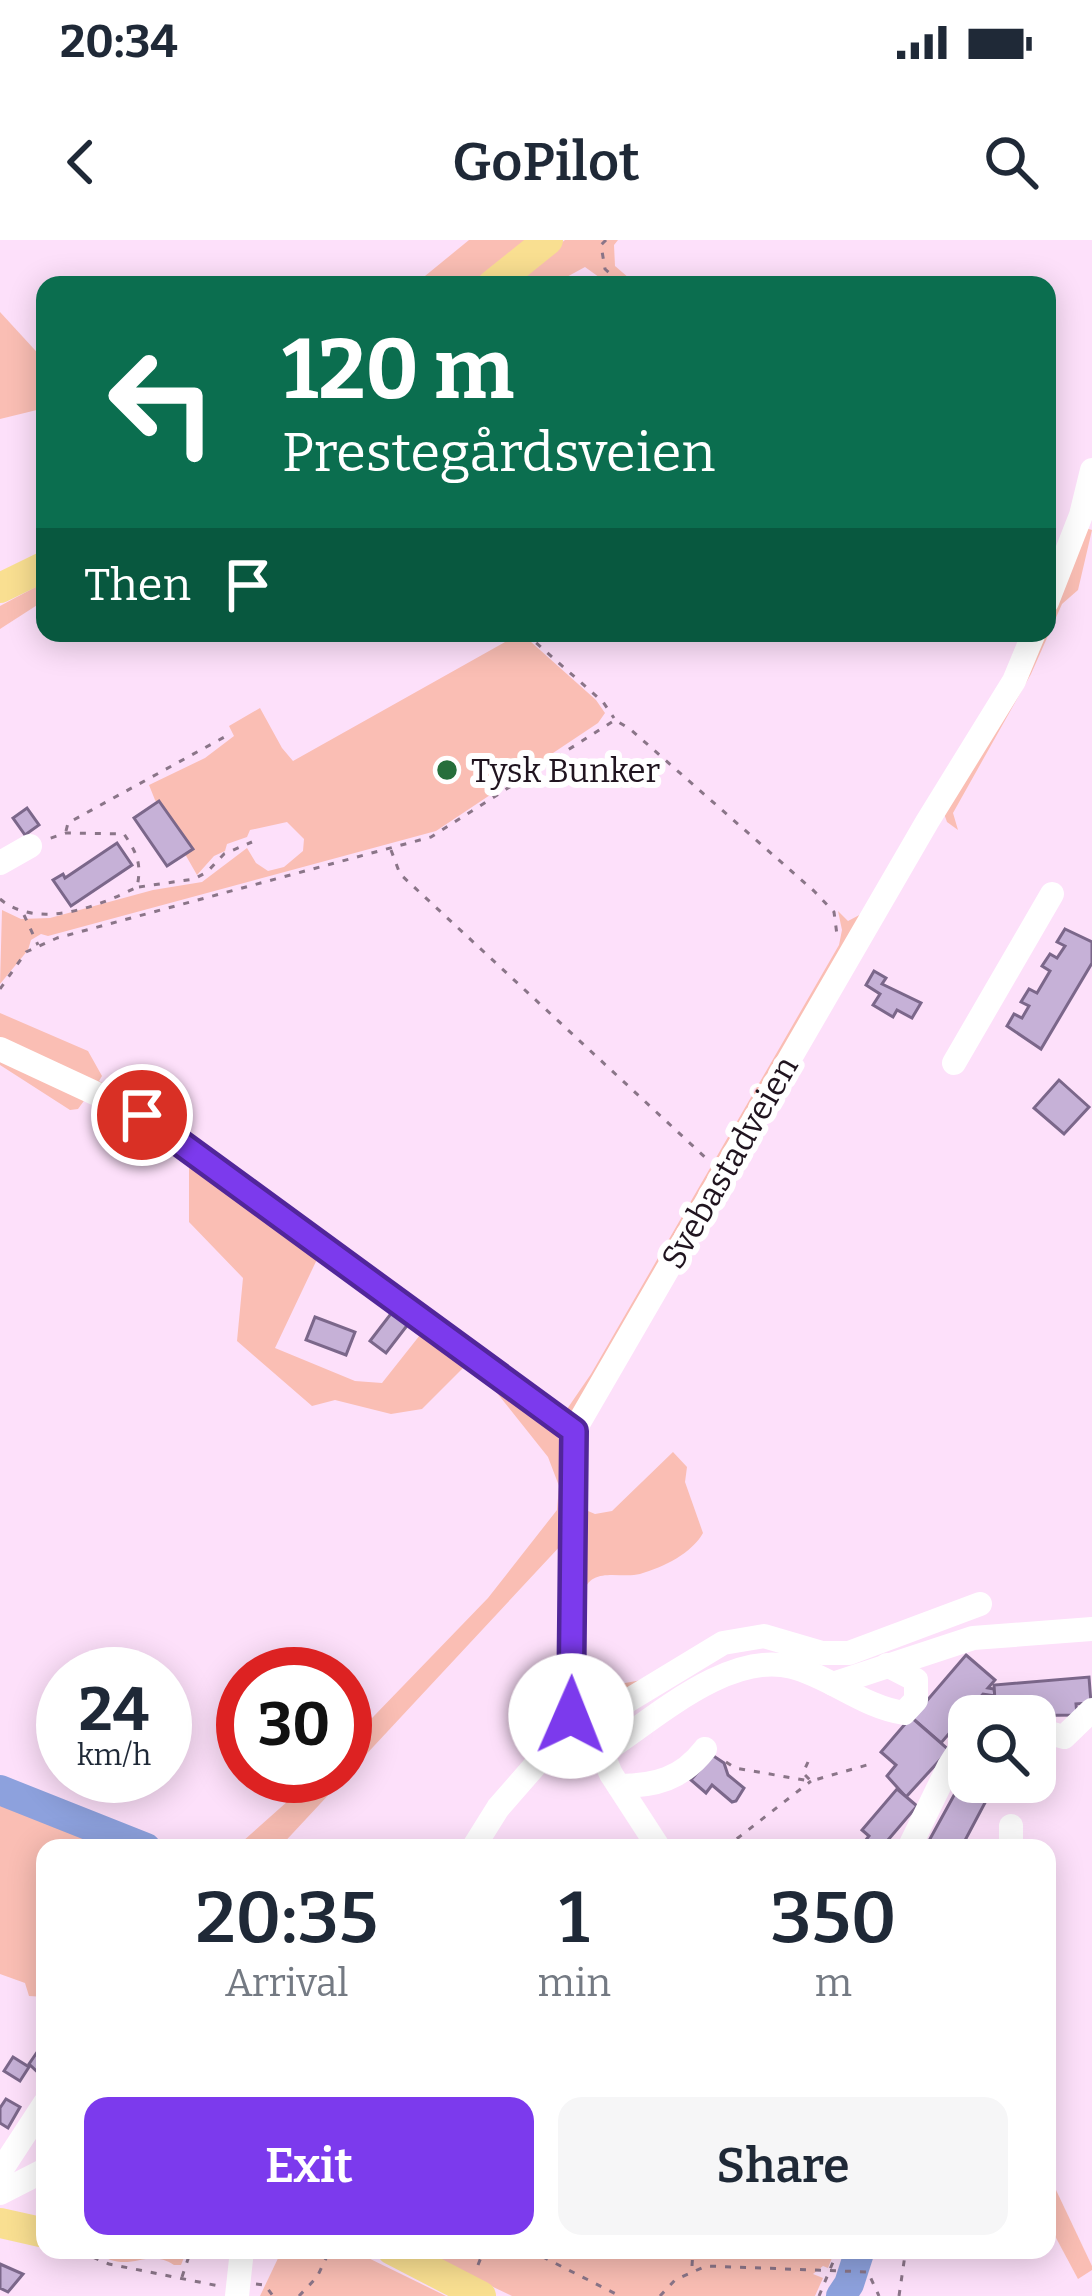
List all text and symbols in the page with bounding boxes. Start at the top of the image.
text: 20:34 [60,15,178,69]
icon: back [48,129,114,195]
icon: search [978,129,1044,195]
text: GoPilot [452,130,640,194]
text: 120 m [282,319,514,420]
icon: left [84,324,240,480]
text: Prestegårdsveien [282,421,715,485]
icon: arrive [215,552,281,618]
text: Then [84,558,191,612]
place label: Tysk Bunker [471,751,661,791]
marker: Tysk Bunker [434,757,460,783]
street label: Svebastadveien [653,1049,807,1276]
pin [91,1064,193,1166]
icon: arrive [109,1082,175,1148]
speed limit sign: 30 [216,1647,372,1803]
position arrow [508,1653,634,1779]
text: 24 [79,1674,149,1746]
map controls [948,1695,1056,1803]
button: search [948,1695,1056,1803]
text: km/h [77,1737,151,1773]
text: 20:35 [195,1875,378,1961]
text: 1 [559,1875,589,1961]
text: 350 [770,1875,897,1961]
text: Arrival [225,1960,348,2006]
text: min [537,1960,611,2006]
text: m [815,1960,852,2006]
button: Exit [84,2097,534,2235]
button: Share [558,2097,1008,2235]

